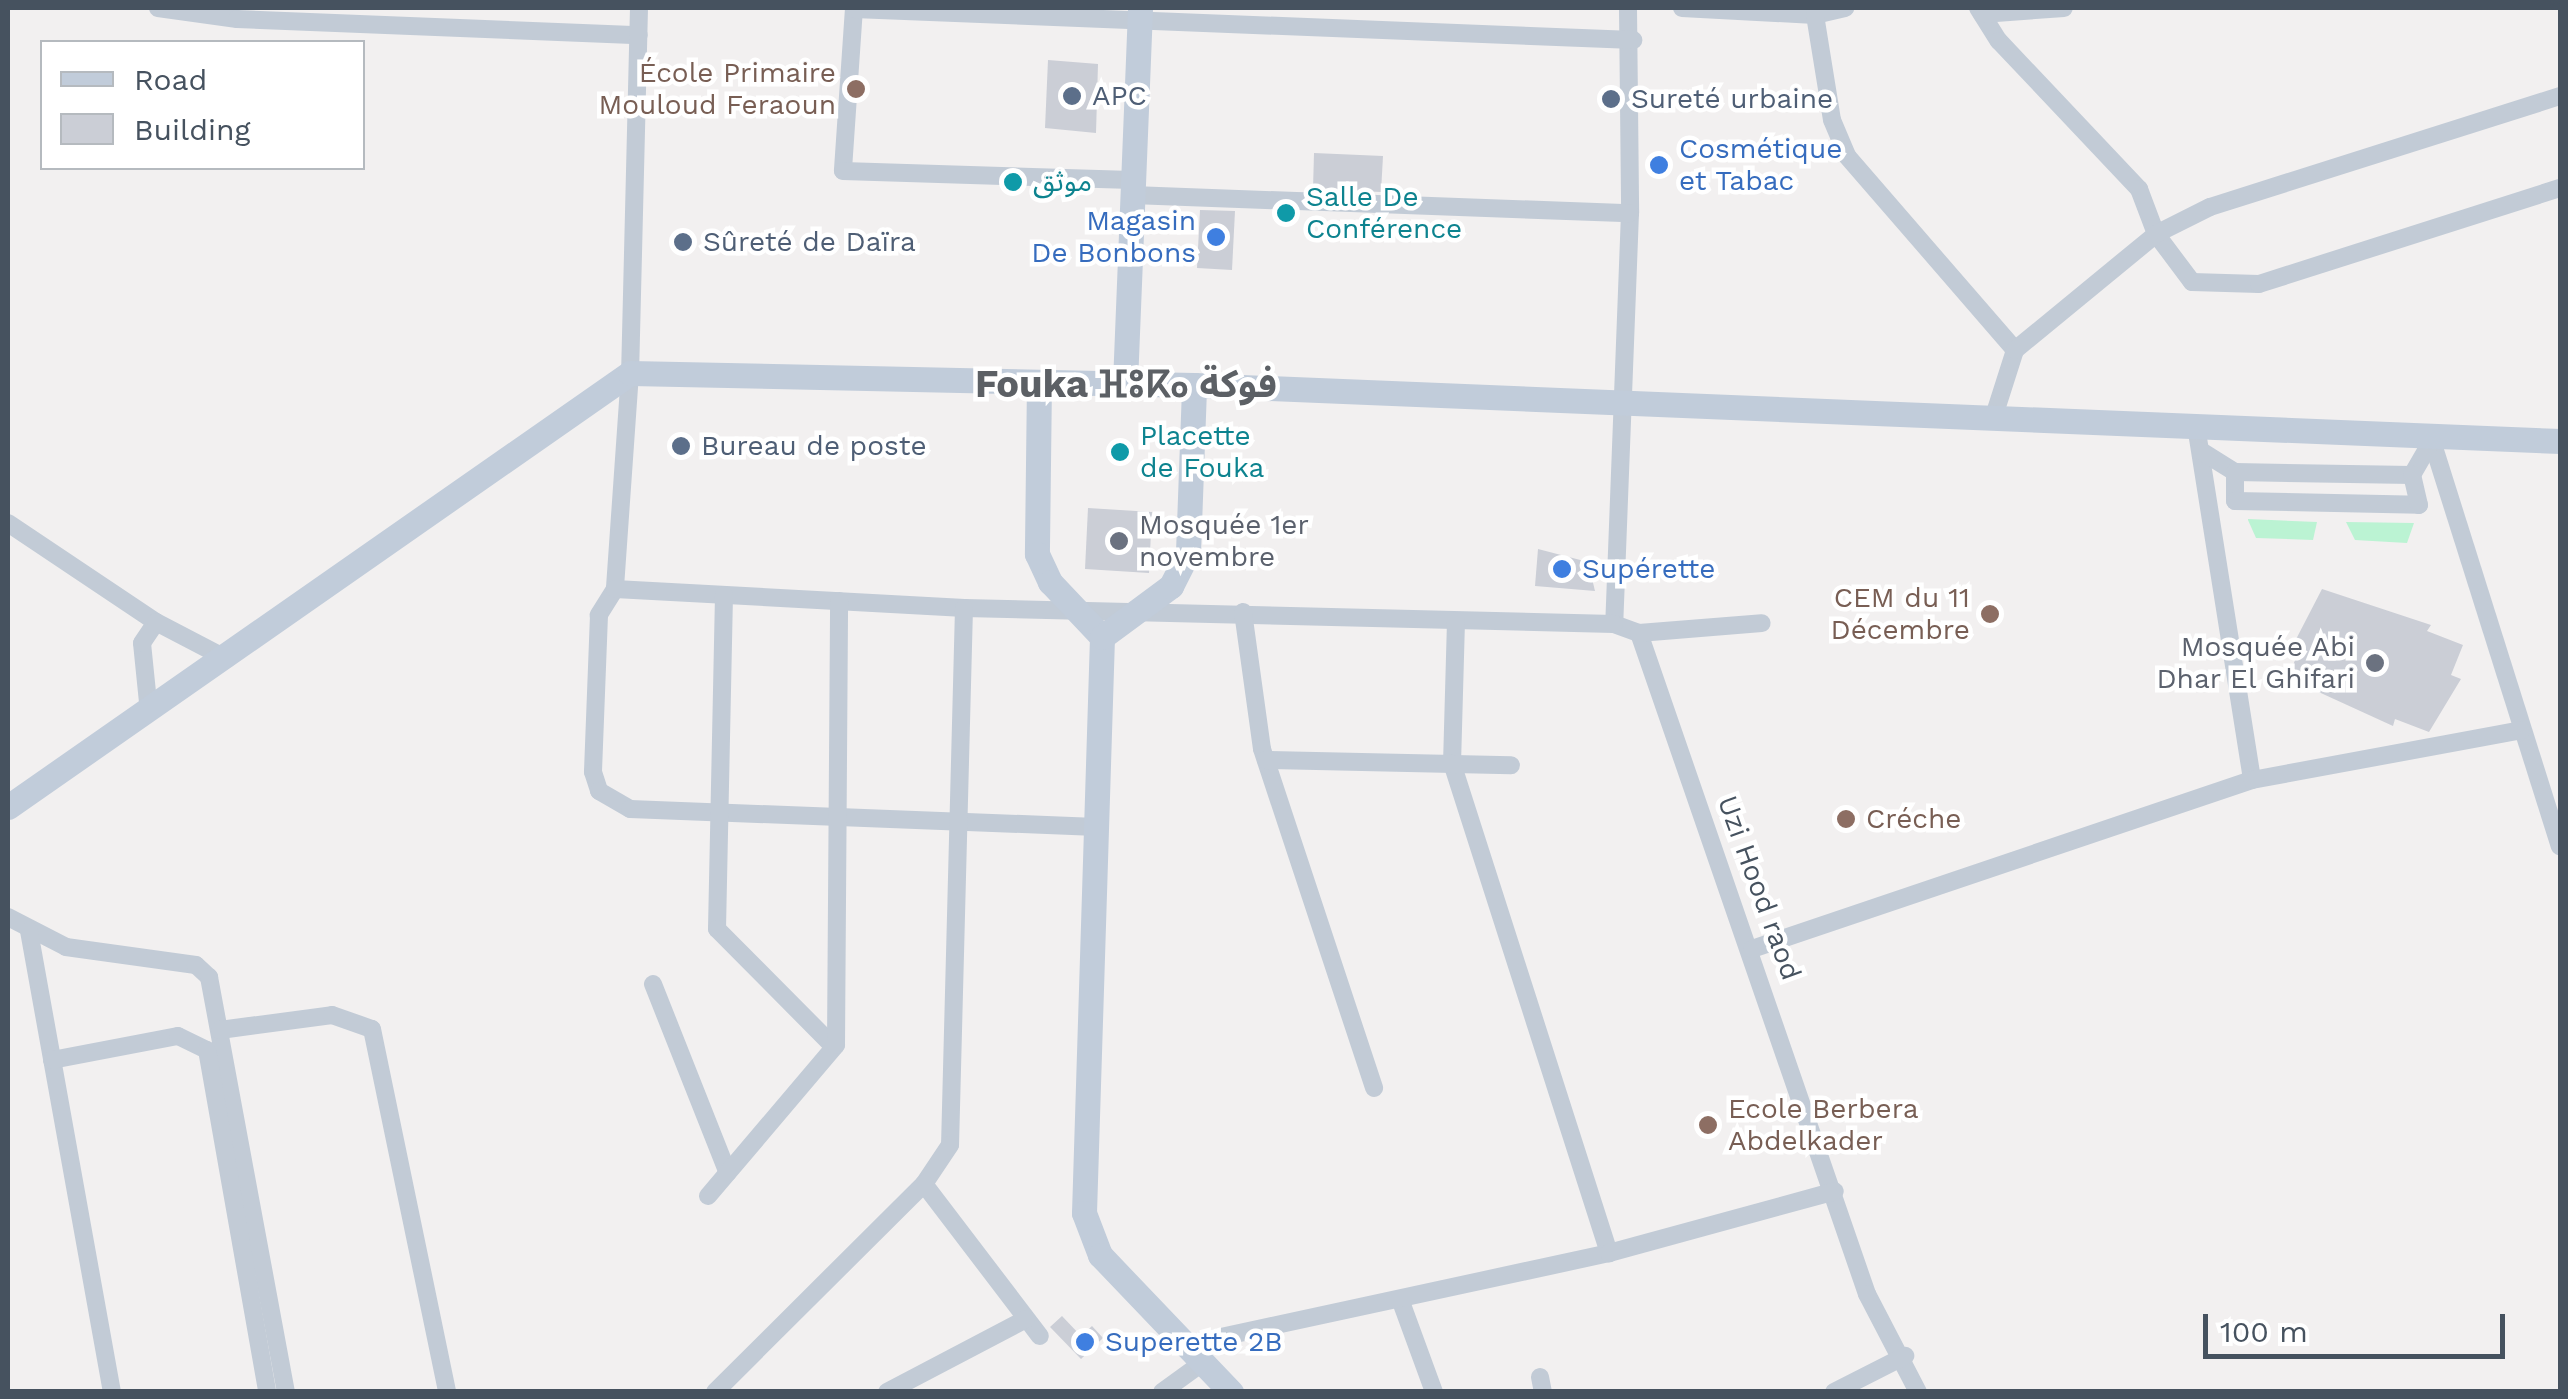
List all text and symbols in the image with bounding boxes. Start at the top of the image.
legend [40,40,365,170]
place label: École Primaire Mouloud Feraoun [599,56,836,122]
text: Road [134,62,207,97]
marker: École Primaire Mouloud Feraoun [845,78,867,100]
place label: APC [1092,79,1147,113]
place label: Sureté urbaine [1631,82,1833,116]
marker: APC [1061,85,1083,107]
marker: Sureté urbaine [1600,88,1622,110]
text: Building [134,112,251,147]
place label: Cosmétique et Tabac [1679,132,1842,198]
marker: Cosmétique et Tabac [1648,154,1670,176]
place label: موثق [1033,165,1092,199]
marker: موثق [1002,171,1024,193]
place label: Salle De Conférence [1306,180,1462,246]
marker: Salle De Conférence [1275,202,1297,224]
place label: Magasin De Bonbons [1031,204,1196,270]
place label: Sûreté de Daïra [703,225,916,259]
marker: Magasin De Bonbons [1205,226,1227,248]
marker: Sûreté de Daïra [672,231,694,253]
district label: Fouka ⴼⵓⴽⴰ فوكة [975,362,1277,408]
place label: Placette de Fouka [1140,419,1264,485]
place label: Bureau de poste [701,429,927,463]
marker: Bureau de poste [670,435,692,457]
marker: Placette de Fouka [1109,441,1131,463]
place label: Mosquée 1er novembre [1139,508,1309,574]
marker: Mosquée 1er novembre [1108,530,1130,552]
place label: Supérette [1582,552,1715,586]
marker: Supérette [1551,558,1573,580]
place label: CEM du 11 Décembre [1830,581,1970,647]
marker: CEM du 11 Décembre [1979,603,2001,625]
place label: Mosquée Abi Dhar El Ghifari [2155,630,2355,696]
marker: Mosquée Abi Dhar El Ghifari [2364,652,2386,674]
street label: Uzi Hood raod [1710,791,1808,985]
place label: Créche [1866,802,1962,836]
marker: Créche [1835,808,1857,830]
place label: Ecole Berbera Abdelkader [1728,1092,1919,1158]
marker: Ecole Berbera Abdelkader [1697,1114,1719,1136]
scale bar [2208,1294,2510,1356]
text: 100 m [2220,1314,2308,1349]
place label: Superette 2B [1105,1325,1282,1359]
marker: Superette 2B [1074,1331,1096,1353]

